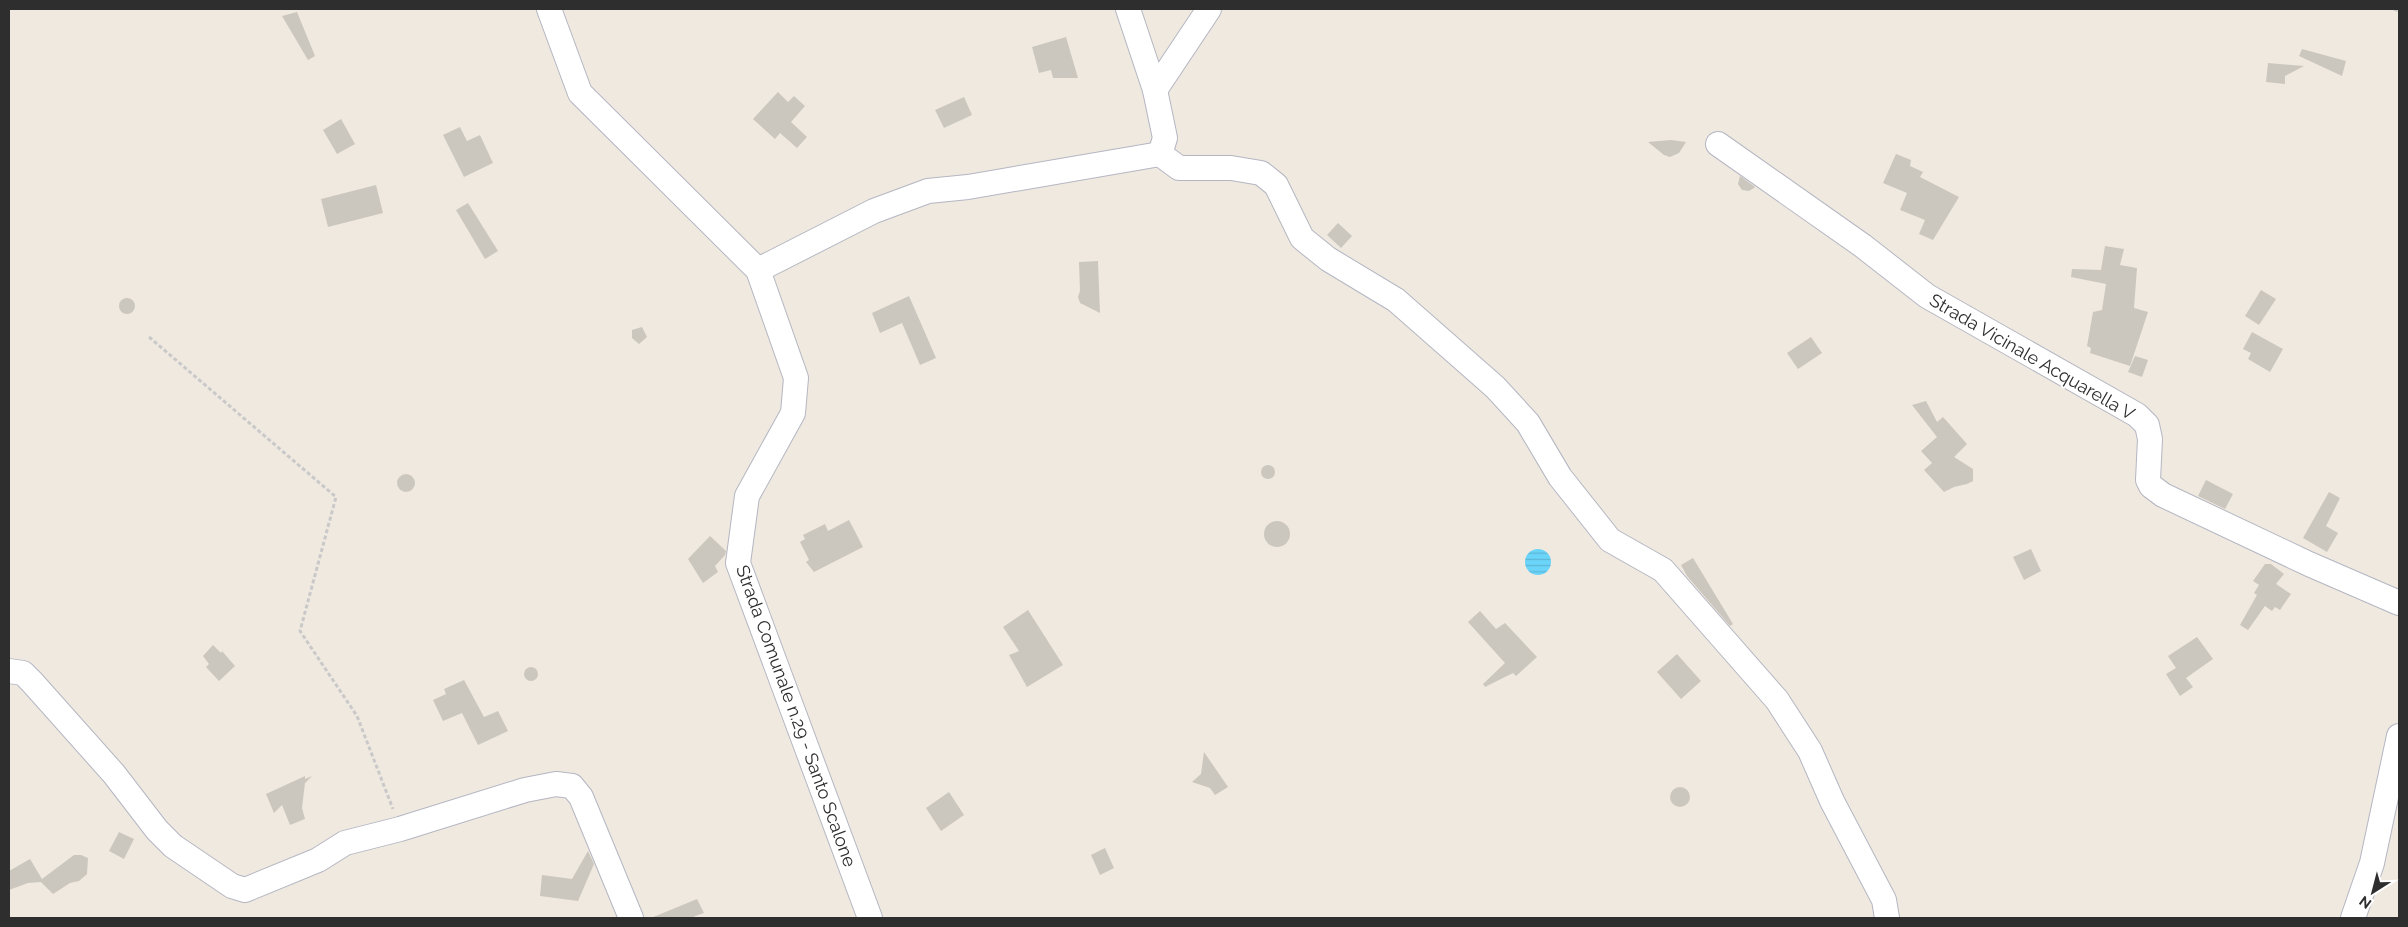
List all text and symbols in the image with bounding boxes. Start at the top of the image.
street label: Strada Vicinale Acquarella V [1926,289,2139,424]
street label: Strada Comunale n.29 - Santo Scalone [732,562,861,870]
north arrow [2348,867,2398,917]
text: N [2356,893,2374,912]

